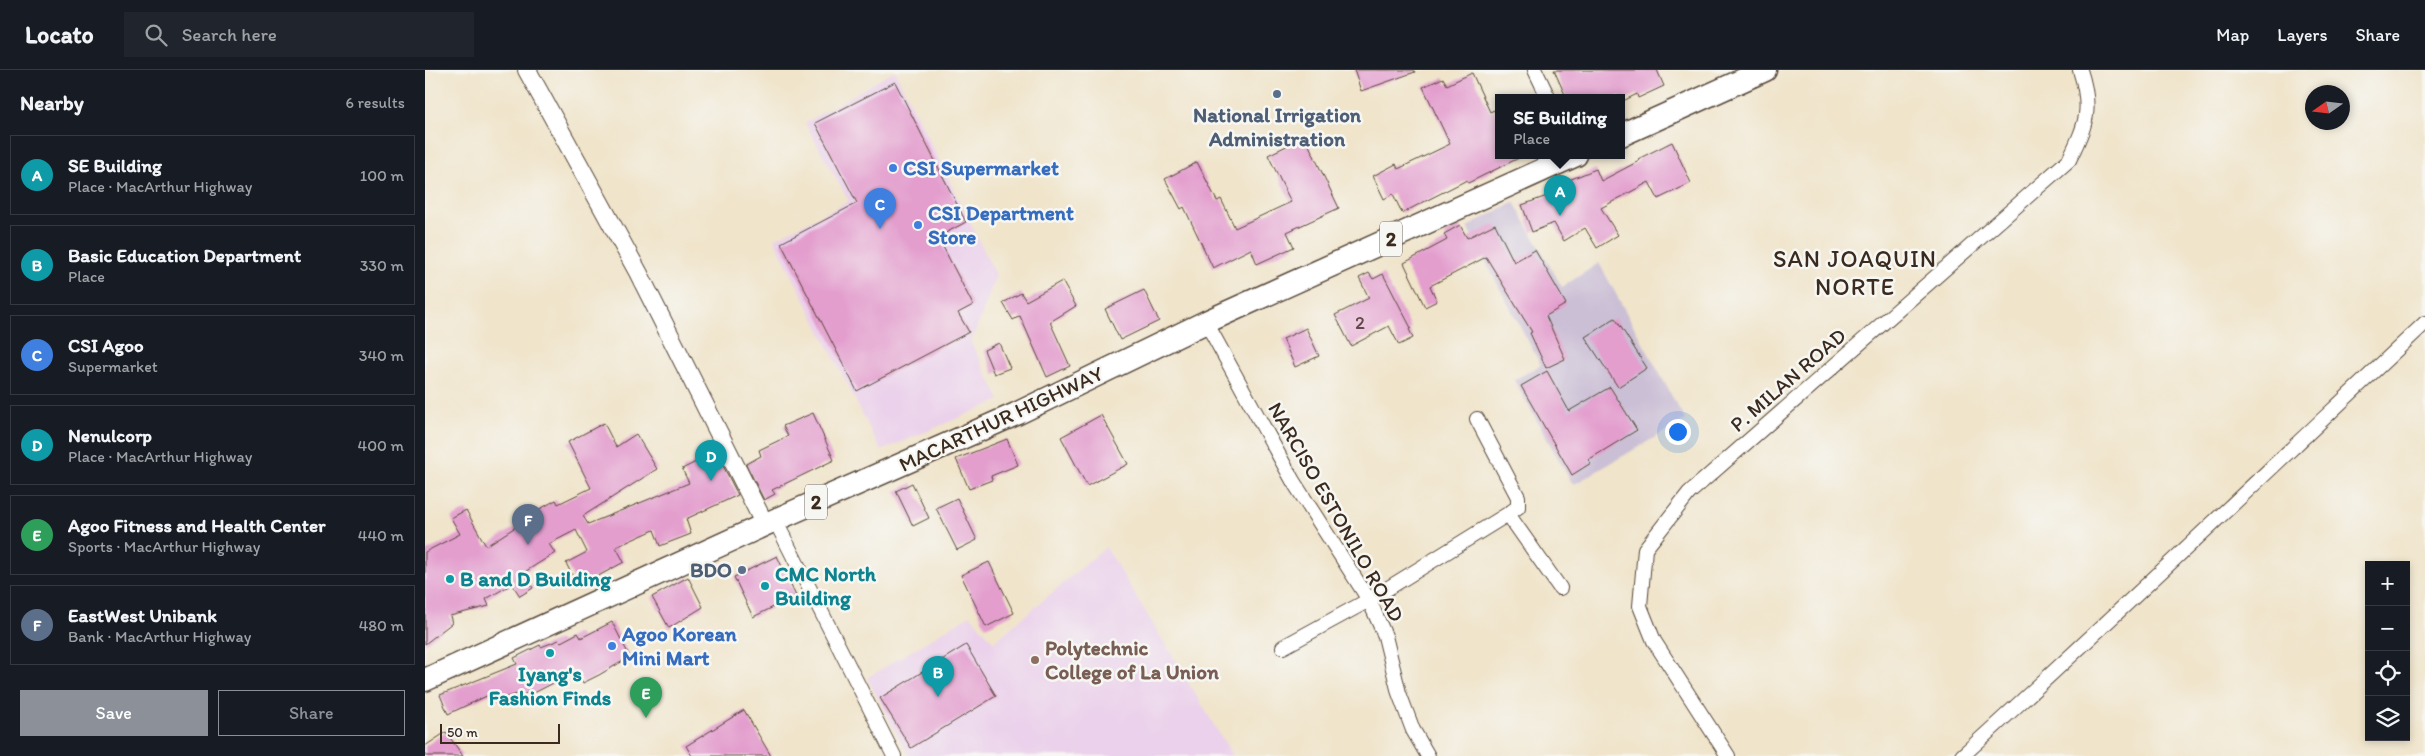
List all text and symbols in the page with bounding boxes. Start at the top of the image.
search box [124,12,474,57]
text: Locato [25,20,94,49]
icon: search [142,21,170,49]
text: Search here [182,23,277,46]
text: Map [2216,24,2249,46]
text: Layers [2277,24,2327,46]
text: Share [2355,24,2400,46]
north arrow [2305,85,2350,130]
marker: National Irrigation Administration [1271,88,1283,100]
text: Nearby [20,90,84,115]
text: 6 results [345,93,405,112]
popup [1495,94,1625,159]
place label: National Irrigation Administration [1193,102,1362,151]
text: SE Building [1513,106,1607,129]
text: Place [1513,129,1550,148]
text: SE Building [68,154,162,177]
place label: CSI Supermarket [903,155,1059,181]
marker: CSI Supermarket [887,162,899,174]
text: A [32,166,42,185]
text: 100 m [360,166,404,185]
pin: A [1544,175,1576,216]
text: Place · MacArthur Highway [68,177,252,196]
pin: C [864,188,896,229]
place label: CSI Department Store [928,200,1074,249]
marker: CSI Department Store [912,219,924,231]
road number: 2 [1380,222,1402,256]
text: Basic Education Department [68,244,301,267]
district label: SAN JOAQUIN NORTE [1773,244,1937,301]
text: B [32,256,42,275]
text: 330 m [360,256,404,275]
text: Place [68,267,105,286]
house number: 2 [1355,311,1365,334]
street label: P. MILAN ROAD [1725,323,1851,437]
text: CSI Agoo [68,334,144,357]
text: C [32,346,42,365]
text: 340 m [359,346,404,365]
text: Supermarket [68,357,158,376]
street label: MACARTHUR HIGHWAY [895,360,1107,477]
street label: NARCISO ESTONILO ROAD [1263,397,1410,626]
your location [1665,419,1691,445]
text: Nenulcorp [68,424,152,447]
text: D [32,436,42,455]
text: 400 m [358,436,404,455]
pin: D [695,440,727,481]
text: Place · MacArthur Highway [68,447,252,466]
road number: 2 [805,484,827,520]
pin: F [512,504,544,545]
text: Agoo Fitness and Health Center [68,514,326,537]
text: E [33,526,41,545]
text: 440 m [358,526,404,545]
text: Sports · MacArthur Highway [68,537,260,556]
place label: BDO [690,557,732,582]
place label: CMC North Building [775,561,877,611]
map controls [2365,561,2410,741]
button: + [2365,561,2410,606]
marker: BDO [736,564,748,576]
place label: B and D Building [460,566,612,592]
marker: B and D Building [444,573,456,585]
marker: CMC North Building [759,580,771,592]
text: EastWest Unibank [68,604,217,627]
button: − [2365,606,2410,651]
text: F [33,616,41,635]
text: 480 m [359,616,404,635]
place label: Agoo Korean Mini Mart [621,621,737,670]
text: Bank · MacArthur Highway [68,627,251,646]
place label: Polytechnic College of La Union [1045,635,1219,685]
marker: Agoo Korean Mini Mart [606,640,618,652]
marker: Iyang's Fashion Finds [544,647,556,659]
button: locate [2365,651,2410,696]
marker: Polytechnic College of La Union [1029,654,1041,666]
pin: B [922,656,954,697]
place label: Iyang's Fashion Finds [489,661,611,710]
pin: E [630,677,662,718]
button: Save [20,690,208,736]
button: Share [218,690,405,736]
button: layers [2365,696,2410,741]
scale bar [440,721,560,744]
text: 50 m [447,724,478,741]

